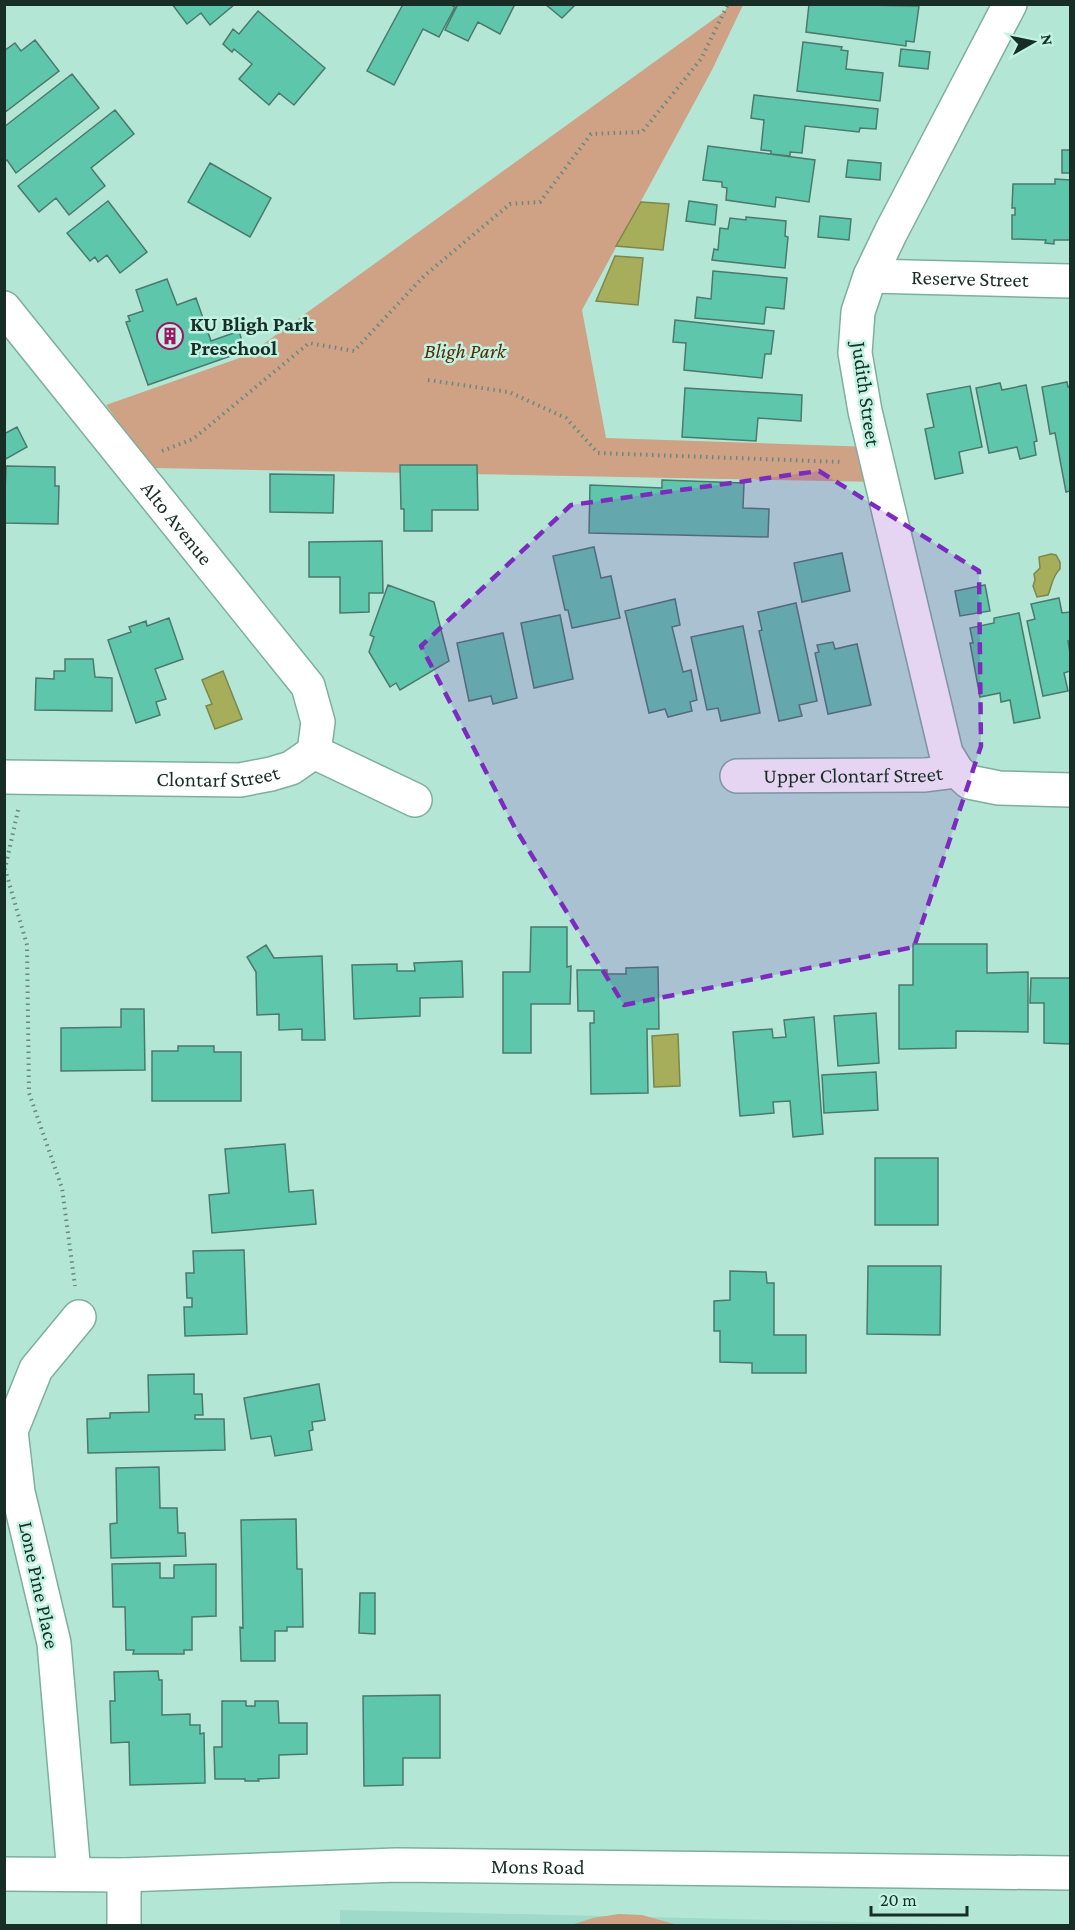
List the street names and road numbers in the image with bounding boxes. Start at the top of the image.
street label: Reserve Street [911,265,1030,292]
street label: Judith Street [847,338,885,449]
street label: Alto Avenue [136,476,218,570]
street label: Clontarf Street [156,760,283,792]
street label: Upper Clontarf Street [763,761,945,788]
street label: Lone Pine Place [14,1519,64,1651]
street label: Mons Road [491,1854,585,1879]

